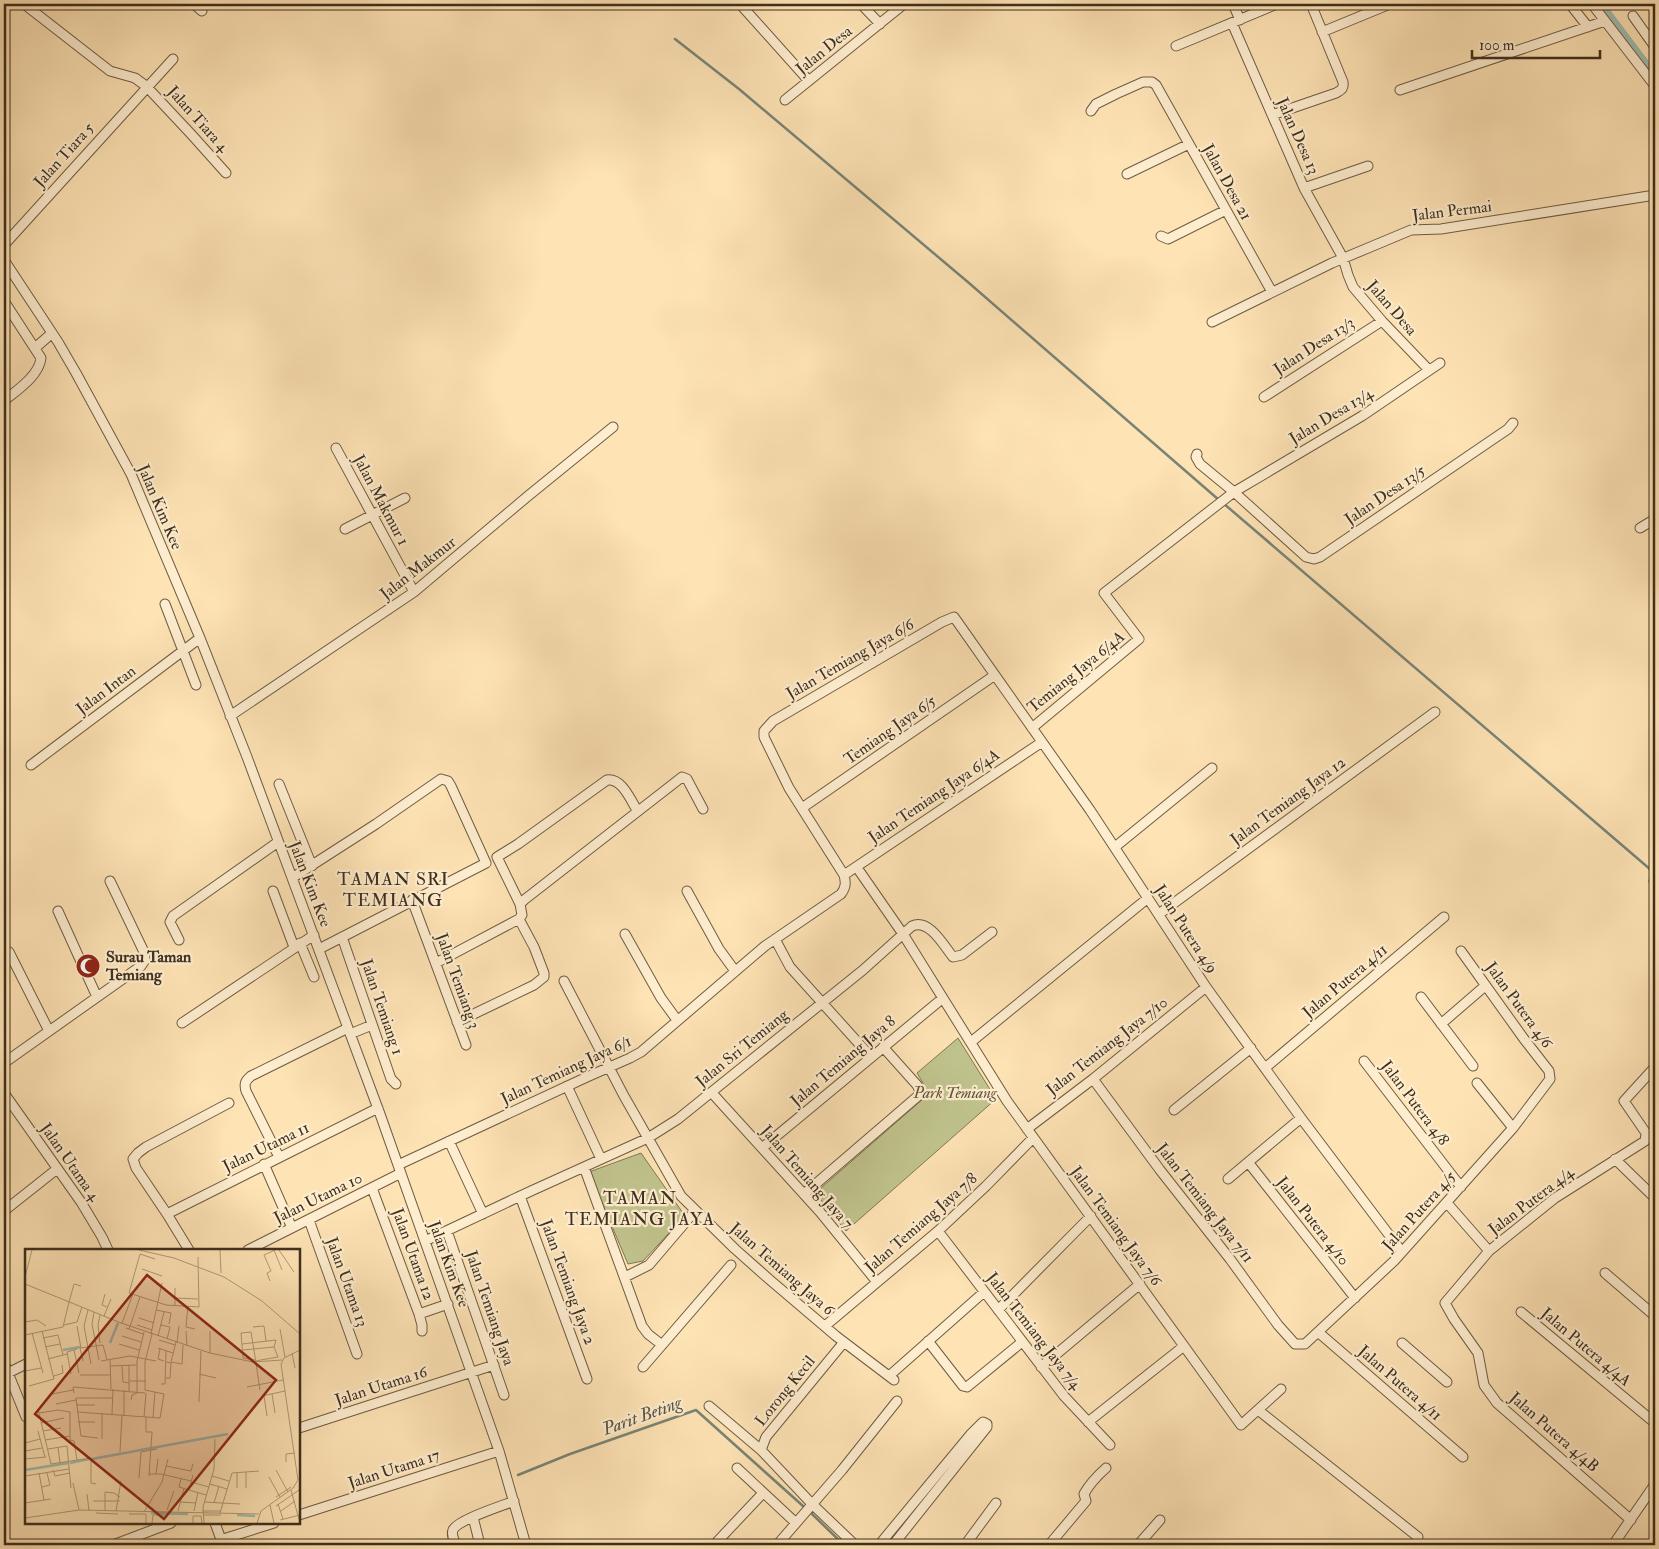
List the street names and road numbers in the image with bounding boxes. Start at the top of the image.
street label: Jalan Desa [791,21,857,80]
street label: Jalan Tiara 4 [162,81,234,158]
street label: Jalan Desa 13 [1271,94,1324,178]
street label: Jalan Tiara 5 [29,118,99,193]
street label: Jalan Desa 21 [1197,140,1256,224]
street label: Jalan Permai [1410,196,1493,227]
street label: Jalan Desa [1361,275,1422,341]
street label: Jalan Desa 13/3 [1269,312,1359,381]
street label: Jalan Desa 13/4 [1285,382,1378,450]
street label: Jalan Makmur 1 [347,450,413,549]
street label: Jalan Kim Kee [132,460,187,553]
street label: Jalan Desa 13/5 [1340,461,1430,531]
street label: Jalan Makmur [375,532,461,605]
street label: Jalan Temiang Jaya 6/6 [782,614,919,705]
street label: Temiang Jaya 6/4A [1023,627,1129,718]
street label: Jalan Intan [71,661,140,720]
street label: Temiang Jaya 6/5 [840,691,941,770]
street label: Jalan Temiang Jaya 6/4A [864,745,1004,849]
street label: Jalan Temiang Jaya 12 [1226,752,1350,851]
street label: Jalan Kim Kee [283,837,336,931]
street label: Jalan Putera 4/9 [1149,880,1222,978]
street label: Jalan Temiang 3 [430,929,485,1032]
street label: Jalan Putera 4/11 [1298,940,1392,1024]
street label: Jalan Temiang 1 [355,956,408,1058]
street label: Jalan Putera 4/6 [1480,957,1557,1053]
street label: Jalan Temiang Jaya 7/10 [1041,992,1172,1101]
street label: Jalan Sri Temiang [691,1004,794,1093]
street label: Jalan Temiang Jaya 8 [786,1011,901,1112]
street label: Jalan Temiang Jaya 6/1 [497,1031,635,1110]
street label: Jalan Putera 4/8 [1375,1056,1454,1150]
street label: Jalan Utama 11 [219,1117,313,1178]
street label: Jalan Utama 4 [34,1118,105,1207]
street label: Jalan Temiang Jaya 7 [755,1120,858,1234]
street label: Jalan Temiang Jaya 7/11 [1151,1138,1258,1267]
street label: Jalan Temiang Jaya 7/6 [1064,1161,1167,1291]
street label: Jalan Putera 4/4 [1484,1162,1579,1241]
street label: Jalan Putera 4/5 [1377,1167,1461,1256]
street label: Jalan Utama 10 [270,1168,366,1229]
street label: Jalan Temiang Jaya 7/8 [860,1168,982,1279]
street label: Jalan Putera 4/10 [1271,1172,1354,1270]
street label: Jalan Utama 12 [386,1205,439,1303]
street label: Jalan Temiang Jaya 2 [535,1216,600,1348]
street label: Jalan Kim Kee [423,1217,474,1311]
street label: Jalan Temiang Jaya 6 [724,1218,839,1321]
street label: Jalan Utama 13 [320,1233,372,1330]
street label: Jalan Temiang Jaya [460,1247,519,1369]
street label: Jalan Temiang Jaya 7/4 [981,1268,1087,1395]
street label: Jalan Putera 4/4A [1535,1303,1635,1391]
street label: Jalan Putera 4/11 [1352,1340,1446,1426]
street label: Lorong Kecil [751,1352,819,1430]
street label: Jalan Utama 16 [331,1361,431,1412]
street label: Jalan Putera 4/4B [1504,1387,1603,1477]
street label: Jalan Utama 17 [345,1445,443,1494]

